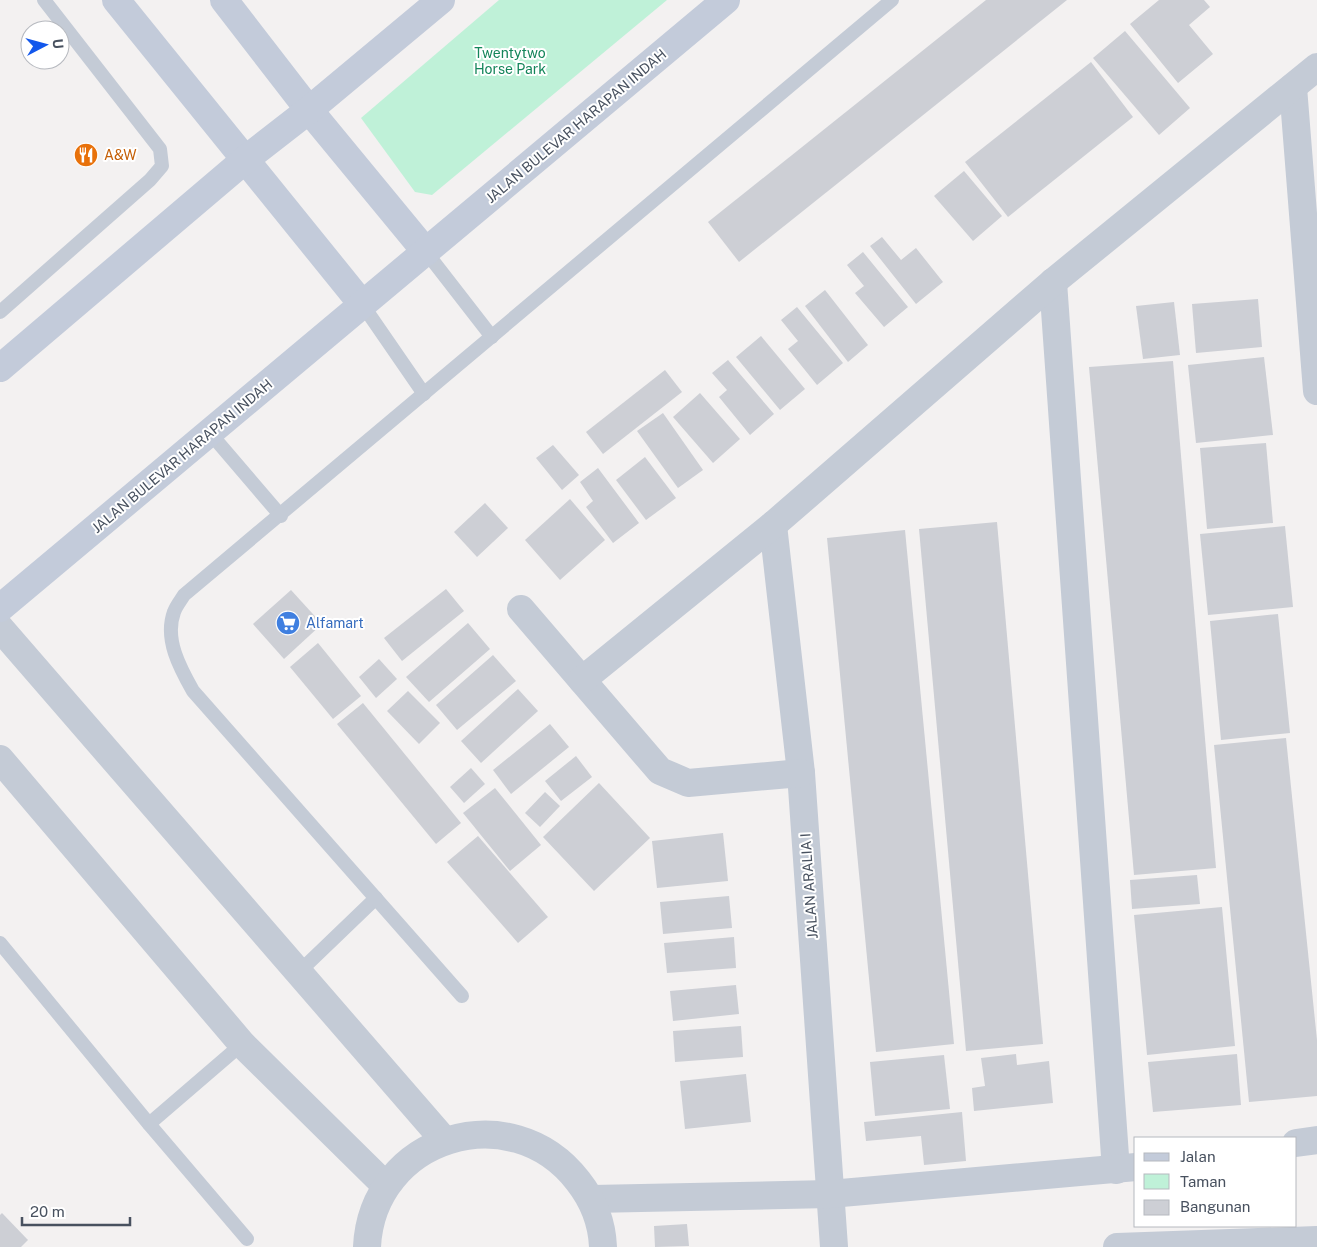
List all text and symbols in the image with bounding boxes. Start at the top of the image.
north arrow [20,20,70,70]
text: U [49,38,66,50]
park label: Twentytwo Horse Park [474,45,546,77]
street label: JALAN BULEVAR HARAPAN INDAH [483,46,669,206]
restaurant icon: A&W [73,142,99,168]
place label: A&W [104,147,137,163]
street label: JALAN BULEVAR HARAPAN INDAH [89,376,275,536]
supermarket icon: Alfamart [275,610,301,636]
place label: Alfamart [306,615,364,631]
street label: JALAN ARALIA I [797,833,821,939]
legend [1134,1137,1297,1227]
text: Jalan [1180,1148,1216,1165]
text: Taman [1180,1173,1226,1190]
scale bar [22,1194,130,1226]
text: Bangunan [1180,1198,1251,1215]
text: 20 m [30,1203,65,1220]

